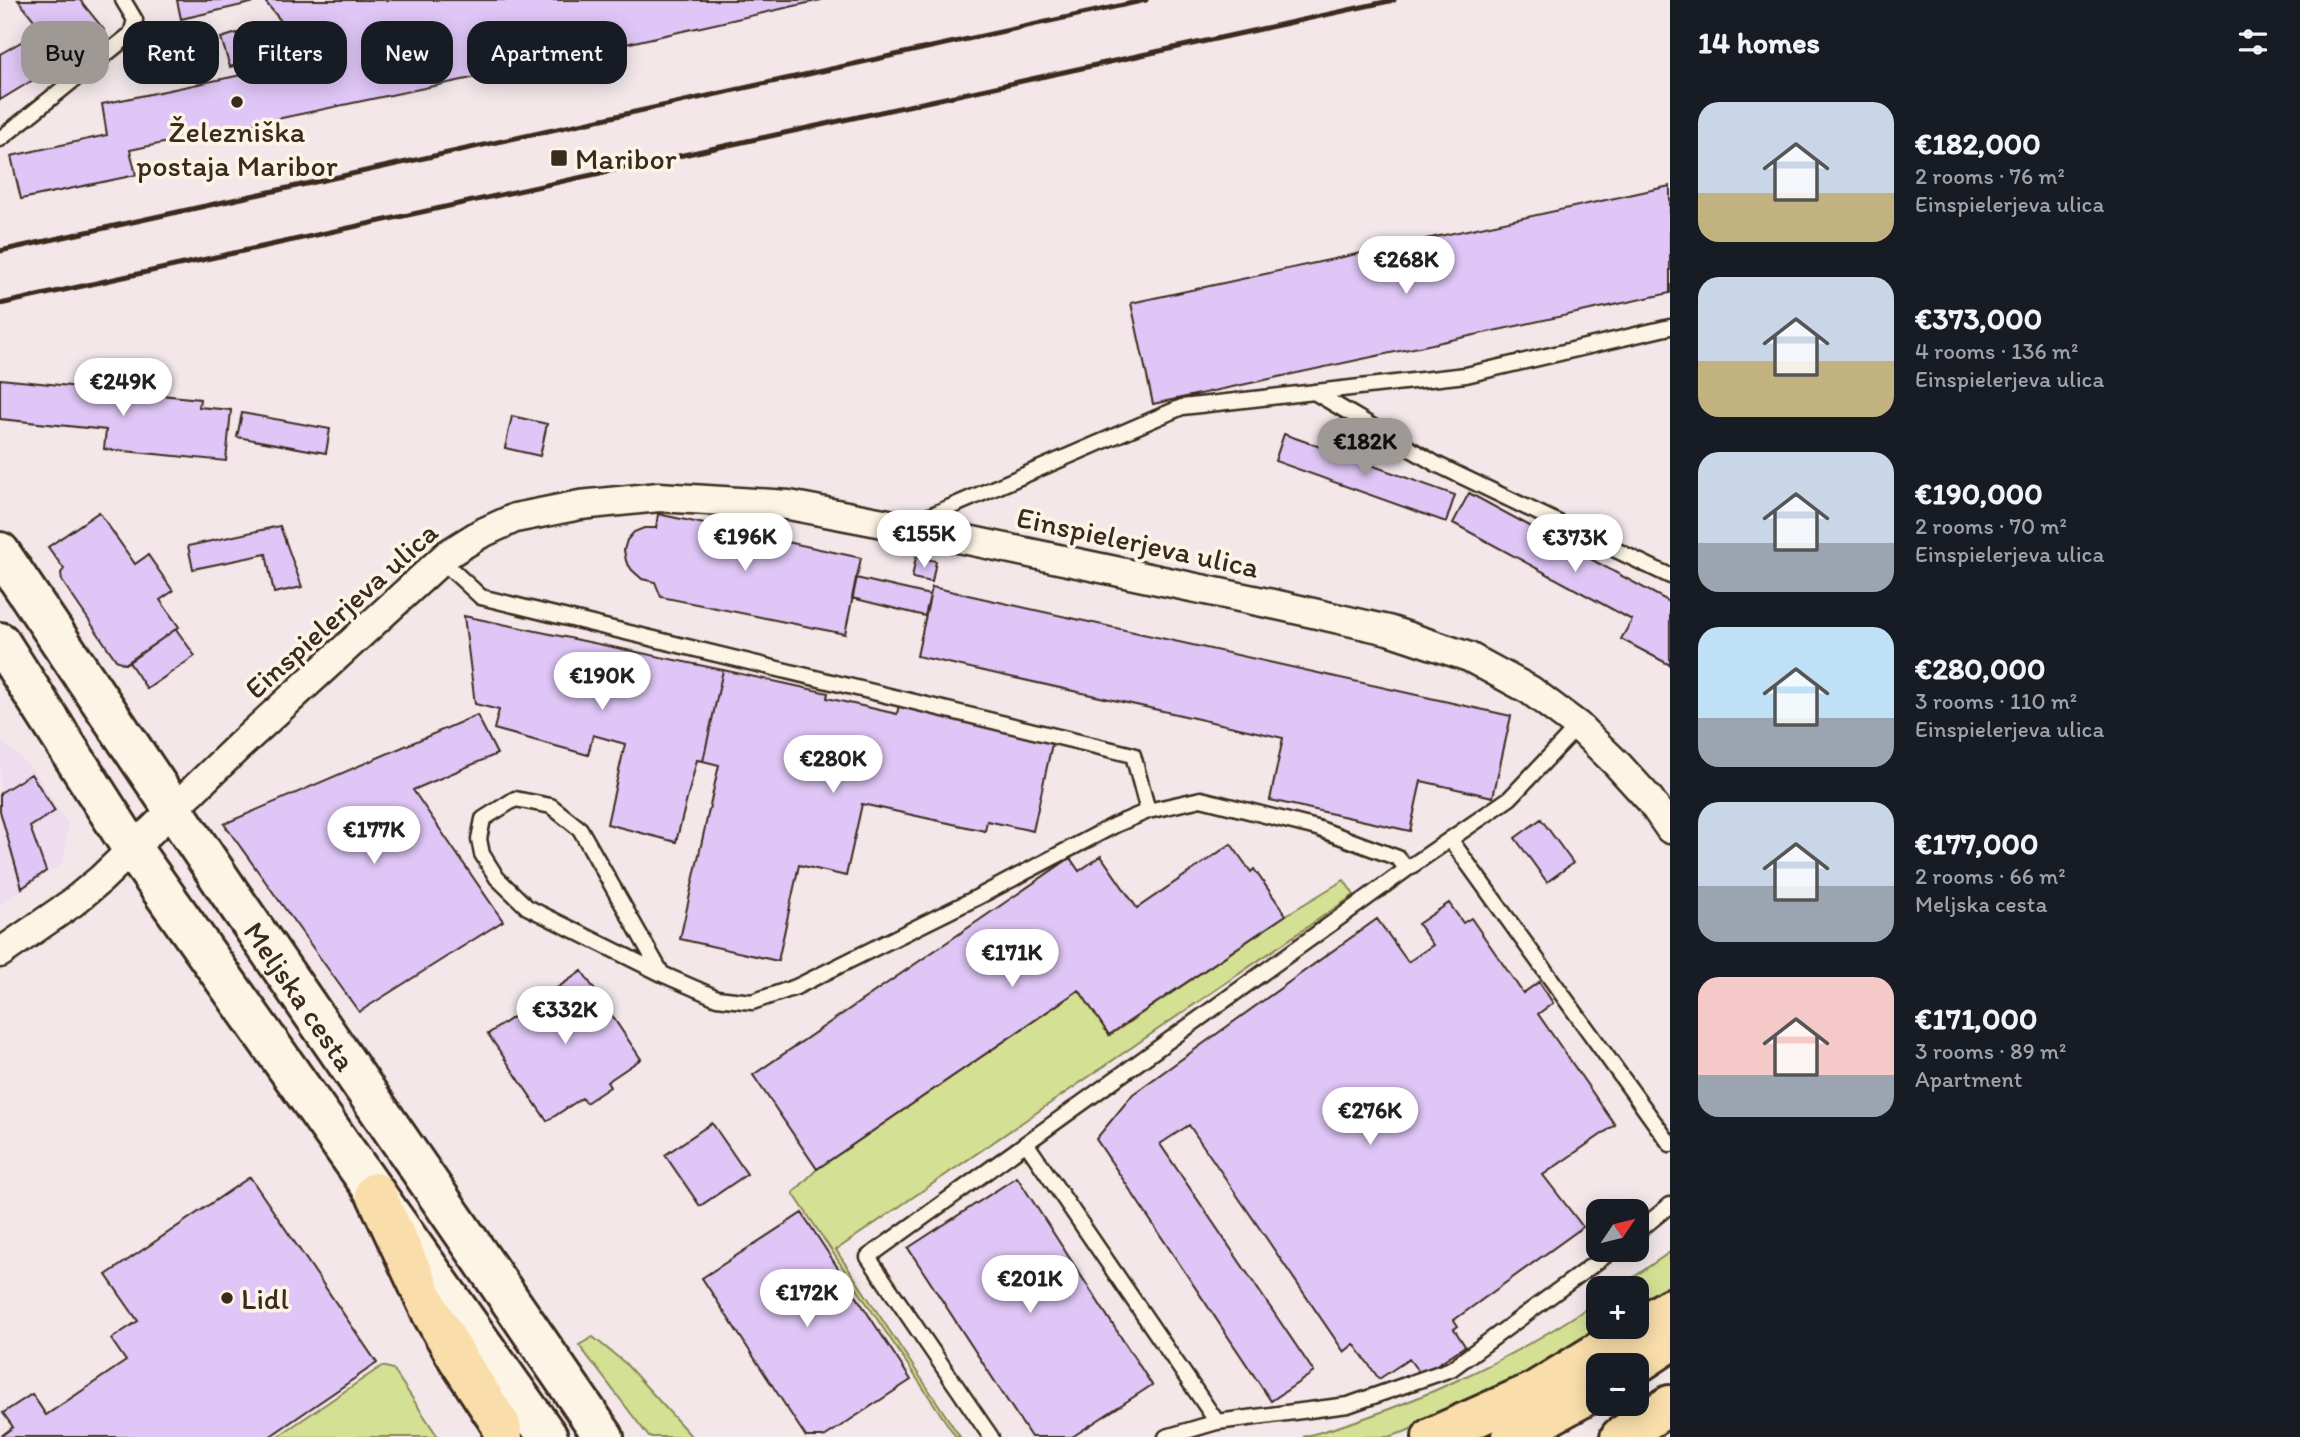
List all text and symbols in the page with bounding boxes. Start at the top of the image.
chip: Buy [21,21,109,84]
chip: Rent [123,21,219,84]
chip: Filters [233,21,347,84]
chip: New [361,21,453,84]
chip: Apartment [467,21,627,84]
icon: filters [2234,23,2272,61]
text: 14 homes [1698,24,1820,61]
marker: Železniška postaja Maribor [229,94,245,110]
place label: Železniška postaja Maribor [136,113,338,184]
text: €182,000 [1915,125,2041,162]
icon: home [1754,130,1838,214]
place label: Maribor [575,140,677,177]
marker: Maribor [549,148,569,168]
text: 2 rooms · 76 m² [1915,162,2065,190]
text: Einspielerjeva ulica [1915,190,2104,218]
pin: €268K [1357,236,1455,296]
text: €268K [1374,245,1438,273]
text: €373,000 [1915,300,2042,337]
icon: home [1754,305,1838,389]
text: 4 rooms · 136 m² [1915,337,2078,365]
pin: €249K [74,358,172,418]
text: Einspielerjeva ulica [1915,365,2104,393]
text: €249K [90,367,156,395]
pin: €182K [1316,419,1414,478]
text: €182K [1333,427,1397,455]
text: €190,000 [1915,475,2043,512]
icon: home [1754,480,1838,564]
street label: Einspielerjeva ulica [1013,498,1263,586]
pin: €155K [875,510,973,570]
text: 2 rooms · 70 m² [1915,512,2067,540]
street label: Einspielerjeva ulica [237,513,445,706]
pin: €196K [696,514,794,573]
pin: €373K [1526,514,1624,574]
text: €155K [893,519,955,547]
text: €196K [714,522,776,550]
text: €373K [1543,523,1607,551]
text: Einspielerjeva ulica [1915,540,2104,568]
text: €280,000 [1915,650,2045,687]
pin: €190K [553,652,651,712]
icon: home [1754,655,1838,739]
text: €190K [570,661,634,689]
text: 3 rooms · 110 m² [1915,687,2077,715]
text: Einspielerjeva ulica [1915,715,2104,743]
pin: €280K [784,736,882,795]
text: €280K [800,744,866,772]
pin: €177K [325,806,423,866]
text: €177K [343,815,405,843]
text: €177,000 [1915,825,2038,862]
icon: home [1754,830,1838,914]
text: 2 rooms · 66 m² [1915,862,2066,890]
text: Meljska cesta [1915,890,2048,918]
street label: Meljska cesta [236,914,365,1078]
pin: €171K [963,930,1061,989]
text: €171K [982,938,1042,966]
pin: €332K [516,986,614,1046]
text: €332K [533,995,598,1023]
text: €171,000 [1915,1000,2037,1037]
icon: home [1754,1005,1838,1089]
text: 3 rooms · 89 m² [1915,1037,2066,1065]
text: Apartment [1915,1065,2022,1093]
pin: €276K [1321,1088,1419,1147]
text: €276K [1338,1096,1402,1124]
north arrow [1586,1199,1648,1262]
map controls [1586,1199,1649,1416]
pin: €201K [981,1256,1079,1315]
text: €201K [998,1264,1062,1292]
pin: €172K [758,1270,856,1329]
button: + [1586,1276,1649,1339]
text: €172K [776,1278,838,1306]
place label: Lidl [241,1280,289,1317]
marker: Lidl [219,1290,235,1306]
button: − [1586,1353,1649,1416]

